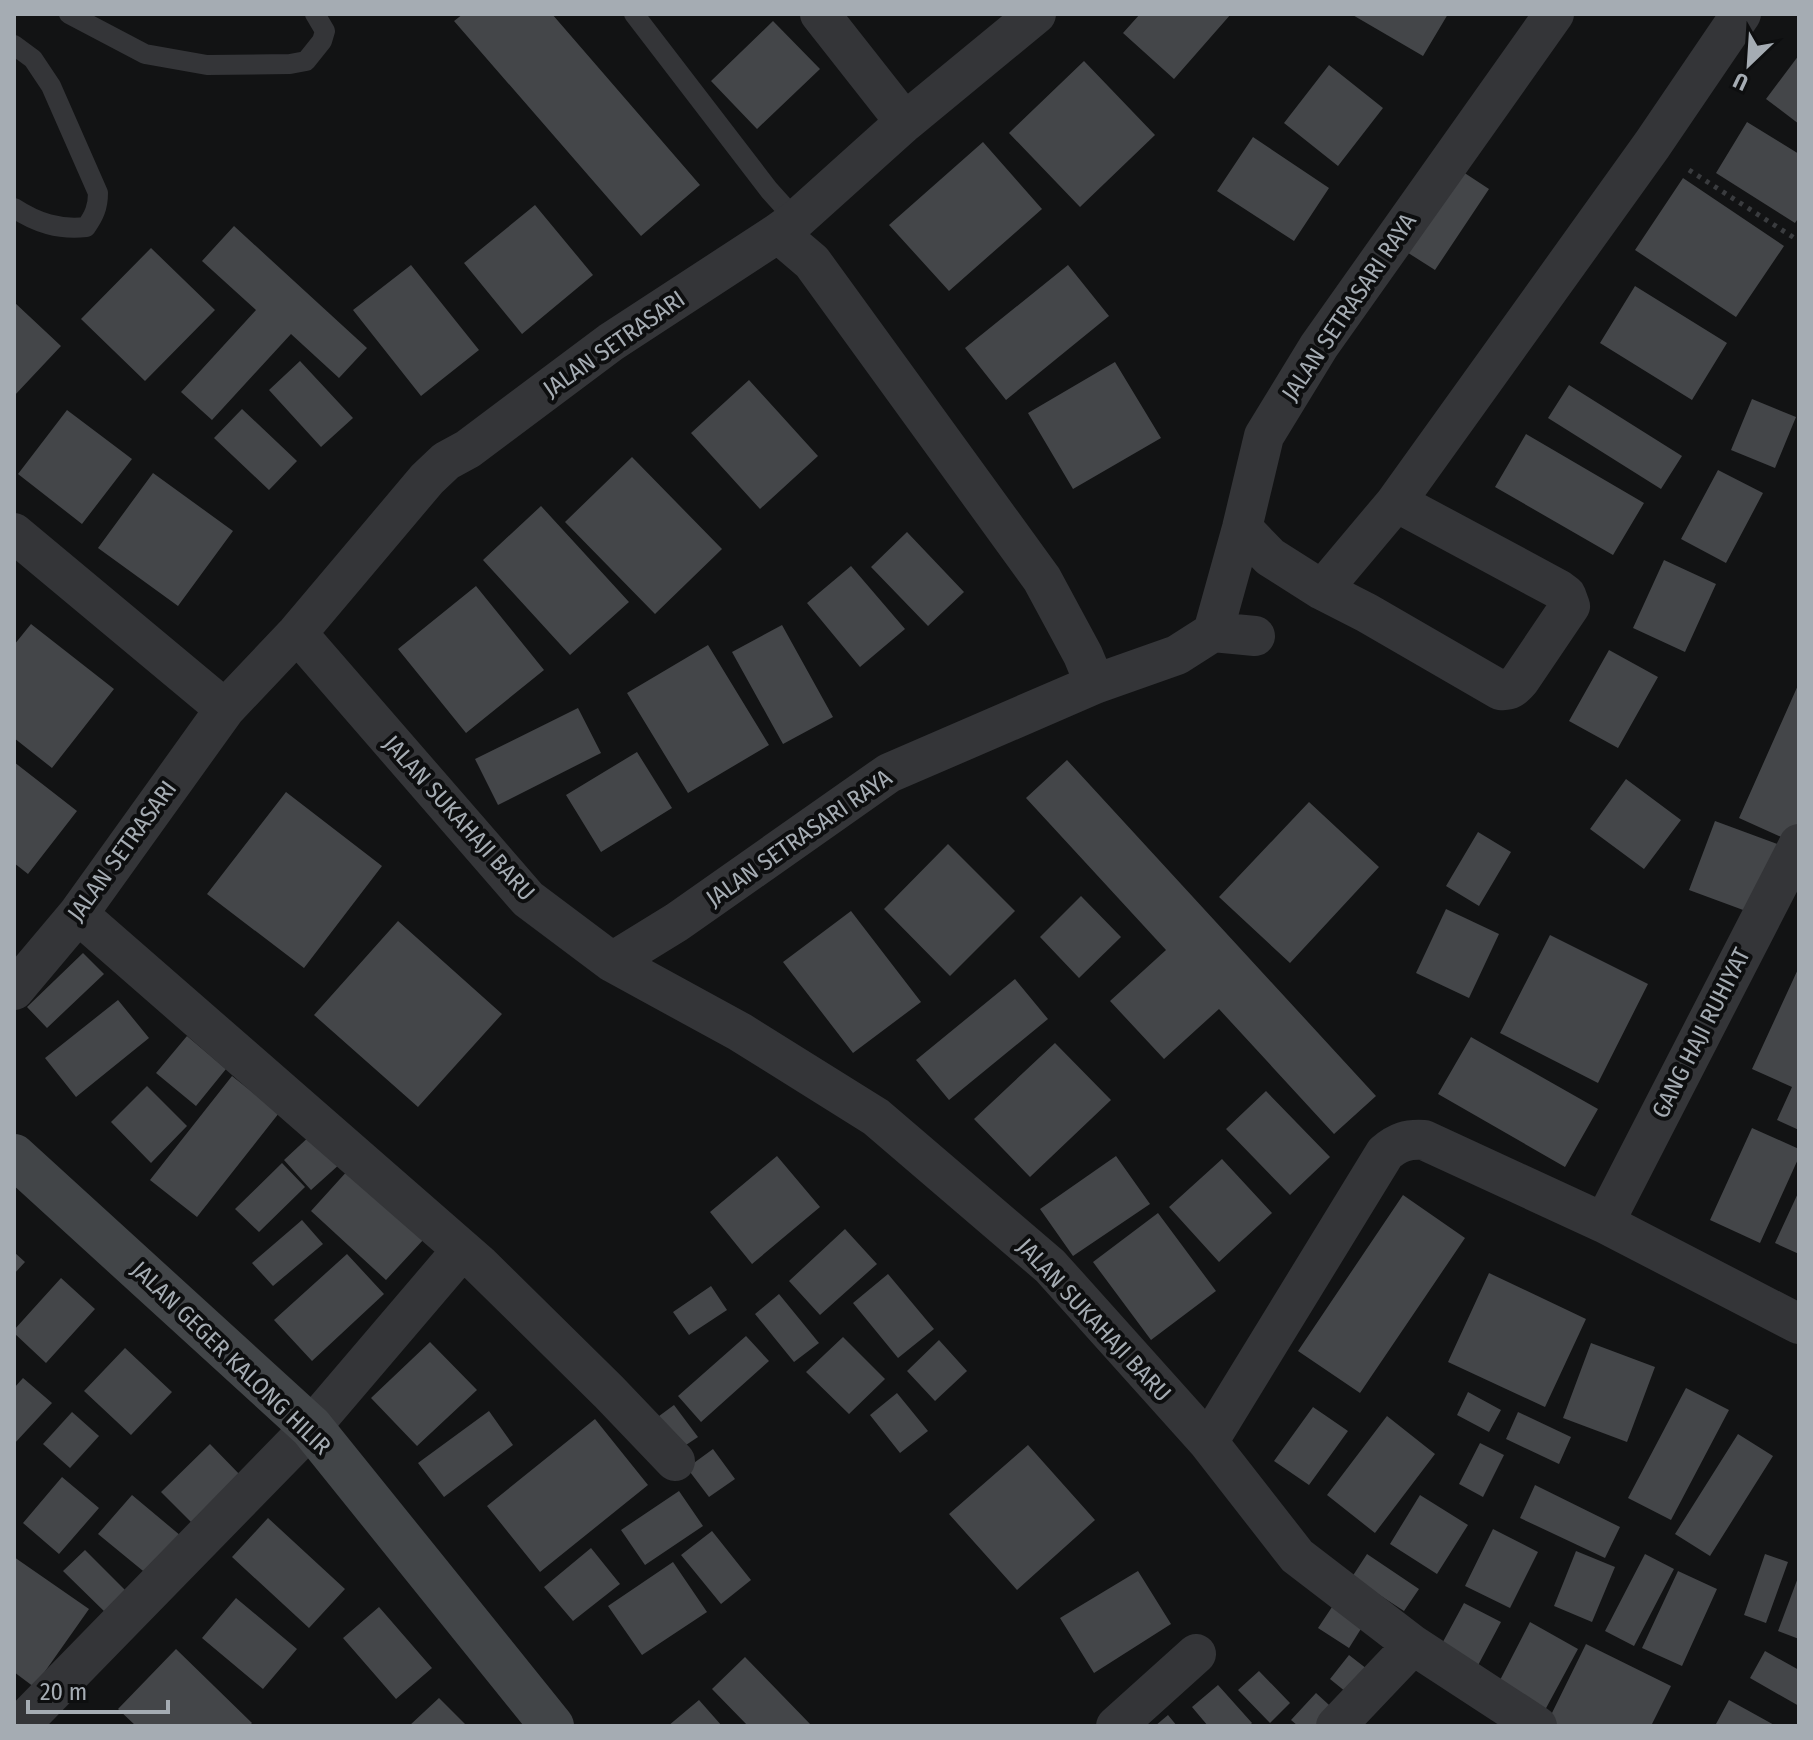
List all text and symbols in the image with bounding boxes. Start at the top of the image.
north arrow [1709,24,1789,104]
text: U [1729,67,1752,97]
street label: JALAN SETRASARI RAYA [1276,208,1422,406]
street label: JALAN SETRASARI [538,285,690,403]
street label: JALAN SUKAHAJI BARU [378,730,540,906]
street label: JALAN SETRASARI RAYA [701,763,897,913]
street label: JALAN SETRASARI [62,775,182,927]
street label: GANG HAJI RUHIYAT [1646,943,1756,1123]
street label: JALAN SUKAHAJI BARU [1011,1233,1177,1407]
street label: JALAN GEGER KALONG HILIR [126,1256,336,1460]
scale bar [28,1664,168,1714]
text: 20 m [40,1678,87,1706]

